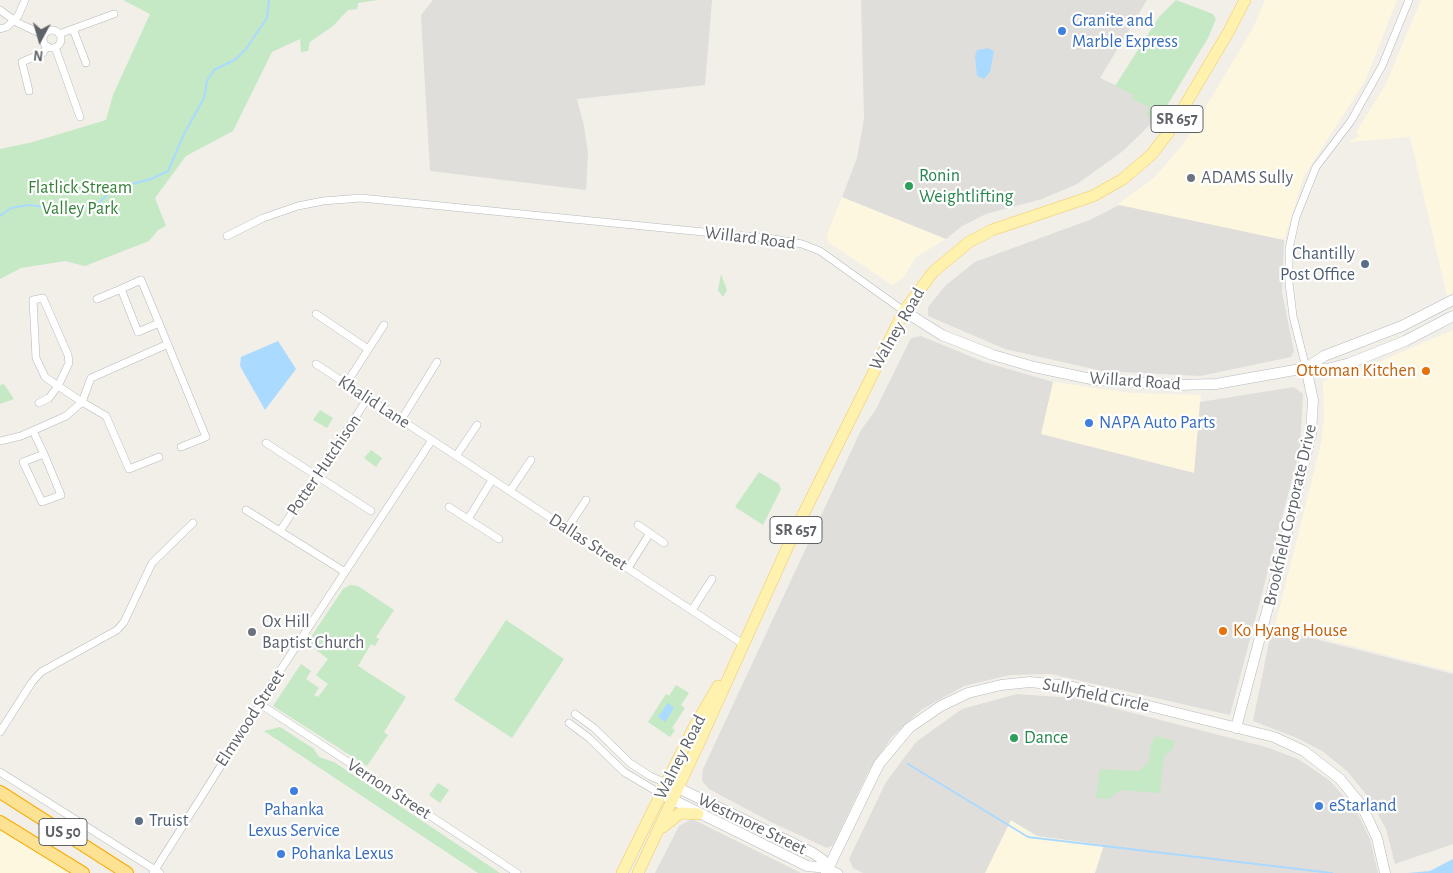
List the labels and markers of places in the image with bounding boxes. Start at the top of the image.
place label: Granite and Marble Express [1072,10,1178,52]
marker: Granite and Marble Express [1056,25,1068,37]
place label: Ronin Weightlifting [919,165,1013,208]
place label: ADAMS Sully [1201,167,1293,189]
marker: ADAMS Sully [1185,172,1197,184]
marker: Ronin Weightlifting [903,180,915,192]
place label: Chantilly Post Office [1280,243,1355,286]
marker: Chantilly Post Office [1359,258,1371,270]
place label: Ottoman Kitchen [1296,360,1416,382]
marker: Ottoman Kitchen [1420,365,1432,377]
place label: NAPA Auto Parts [1099,412,1215,434]
marker: NAPA Auto Parts [1083,417,1095,429]
place label: Ox Hill Baptist Church [262,611,364,654]
place label: Ko Hyang House [1233,620,1347,642]
marker: Ko Hyang House [1217,625,1229,637]
marker: Ox Hill Baptist Church [246,626,258,638]
place label: Dance [1024,727,1068,749]
marker: Dance [1008,732,1020,744]
marker: Pahanka Lexus Service [288,785,300,797]
place label: eStarland [1329,795,1397,817]
place label: Pahanka Lexus Service [248,799,340,842]
marker: eStarland [1313,800,1325,812]
place label: Truist [149,810,188,832]
marker: Truist [133,815,145,827]
place label: Pohanka Lexus [291,843,394,865]
marker: Pohanka Lexus [275,848,287,860]

